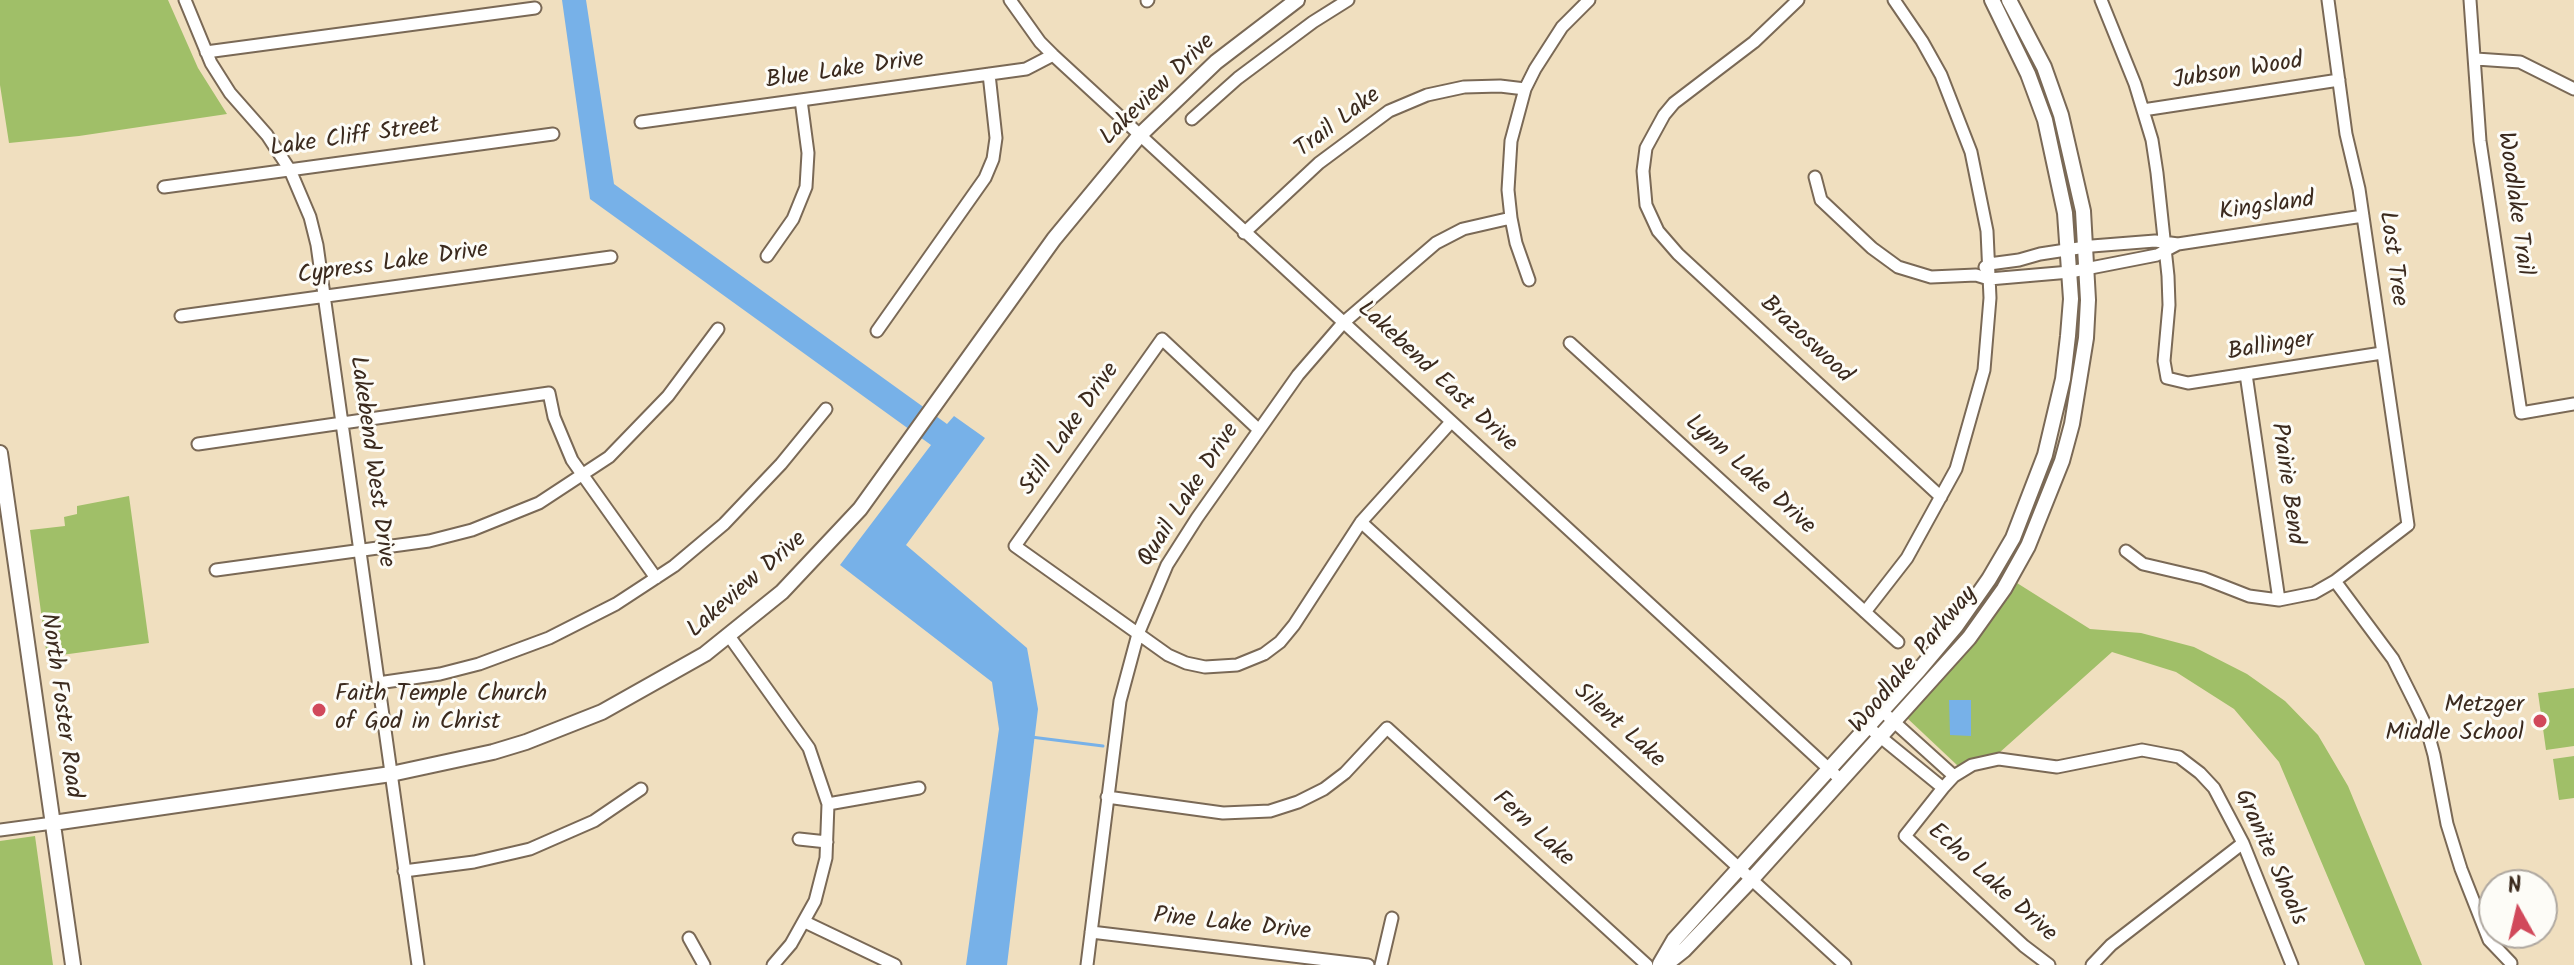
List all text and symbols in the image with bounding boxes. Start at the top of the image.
street label: Lakeview Drive [1095,29,1223,153]
street label: Blue Lake Drive [764,47,926,97]
street label: Jubson Wood [2171,49,2305,97]
street label: Trail Lake [1291,83,1387,165]
street label: Lake Cliff Street [269,113,441,165]
street label: Woodlake Trail [2489,130,2537,278]
street label: Kingsland [2217,187,2317,229]
street label: Lost Tree [2370,210,2412,308]
street label: Cypress Lake Drive [296,237,490,293]
street label: Brazoswood [1753,291,1857,391]
street label: Lakebend East Drive [1350,296,1522,460]
street label: Ballinger [2226,327,2316,369]
street label: Lakebend West Drive [341,355,399,569]
street label: Still Lake Drive [1015,358,1127,502]
street label: Lynn Lake Drive [1678,410,1820,542]
street label: Quail Lake Drive [1133,419,1247,573]
street label: Prairie Bend [2262,421,2308,547]
street label: Lakeview Drive [682,526,814,646]
street label: Woodlake Parkway [1845,581,1985,741]
street label: North Foster Road [32,612,86,800]
street label: Silent Lake [1566,678,1670,776]
place label: Faith Temple Church of God in Christ [335,682,547,738]
place label: Metzger Middle School [2385,693,2524,749]
marker: Faith Temple Church of God in Christ [310,701,328,719]
marker: Metzger Middle School [2531,712,2549,730]
street label: Granite Shoals [2226,785,2312,931]
street label: Fern Lake [1485,786,1579,874]
street label: Echo Lake Drive [1920,818,2062,950]
text: N [2506,868,2524,905]
north arrow [2478,869,2558,949]
street label: Pine Lake Drive [1152,903,1312,949]

